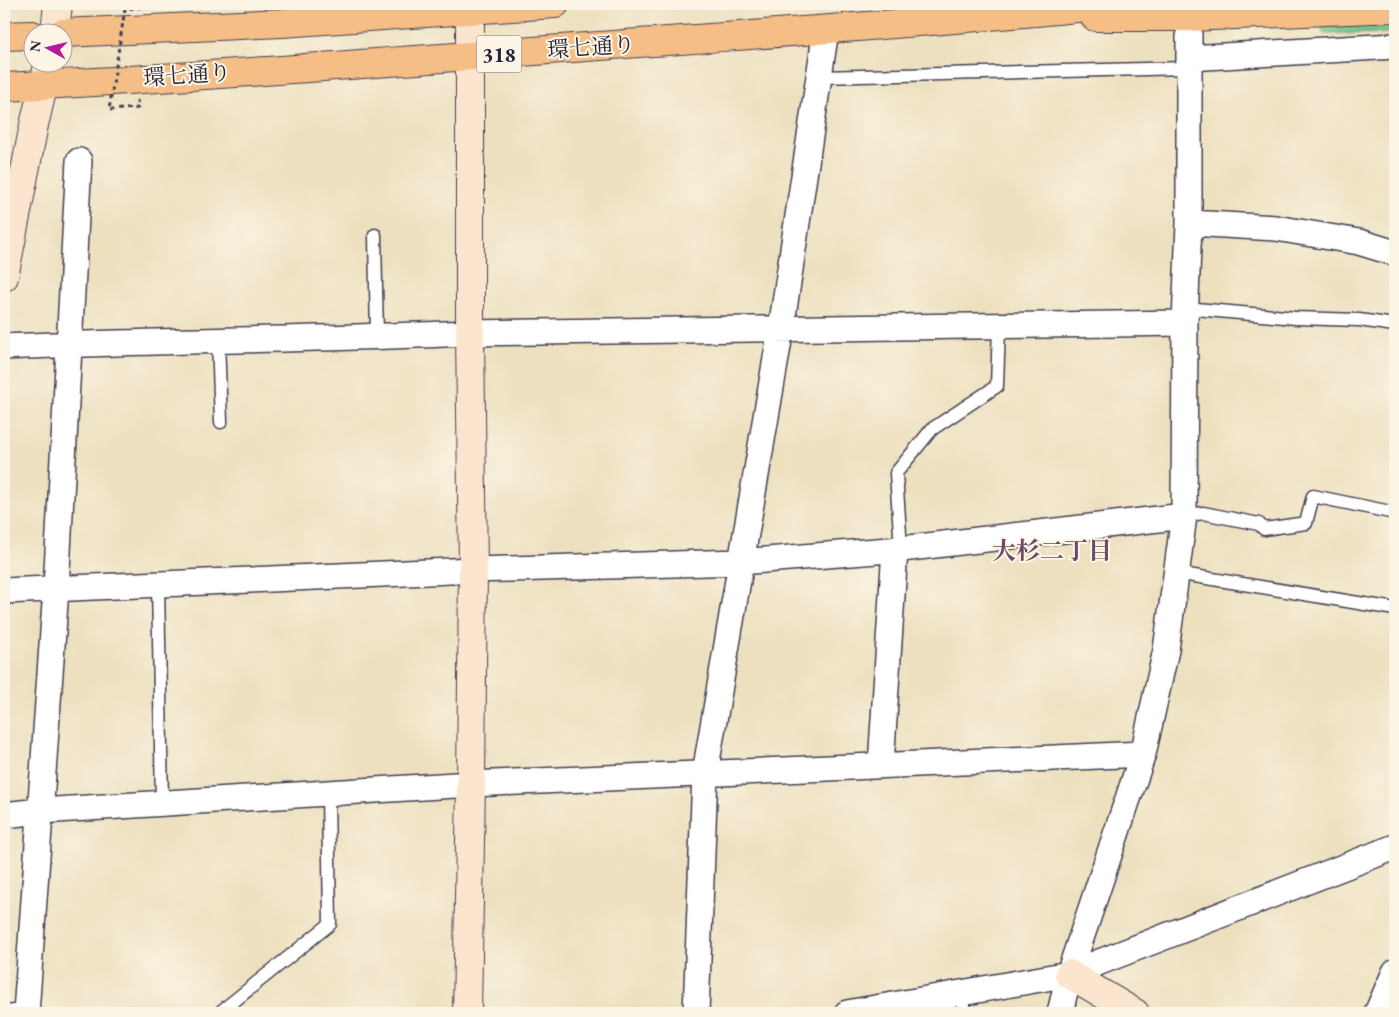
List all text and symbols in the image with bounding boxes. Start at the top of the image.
north arrow [22,22,72,72]
street label: 環七通り [546,29,636,65]
road number: 318 [476,36,522,72]
text: N [25,39,45,53]
street label: 環七通り [142,57,232,93]
district label: 大杉二丁目 [992,535,1112,566]

